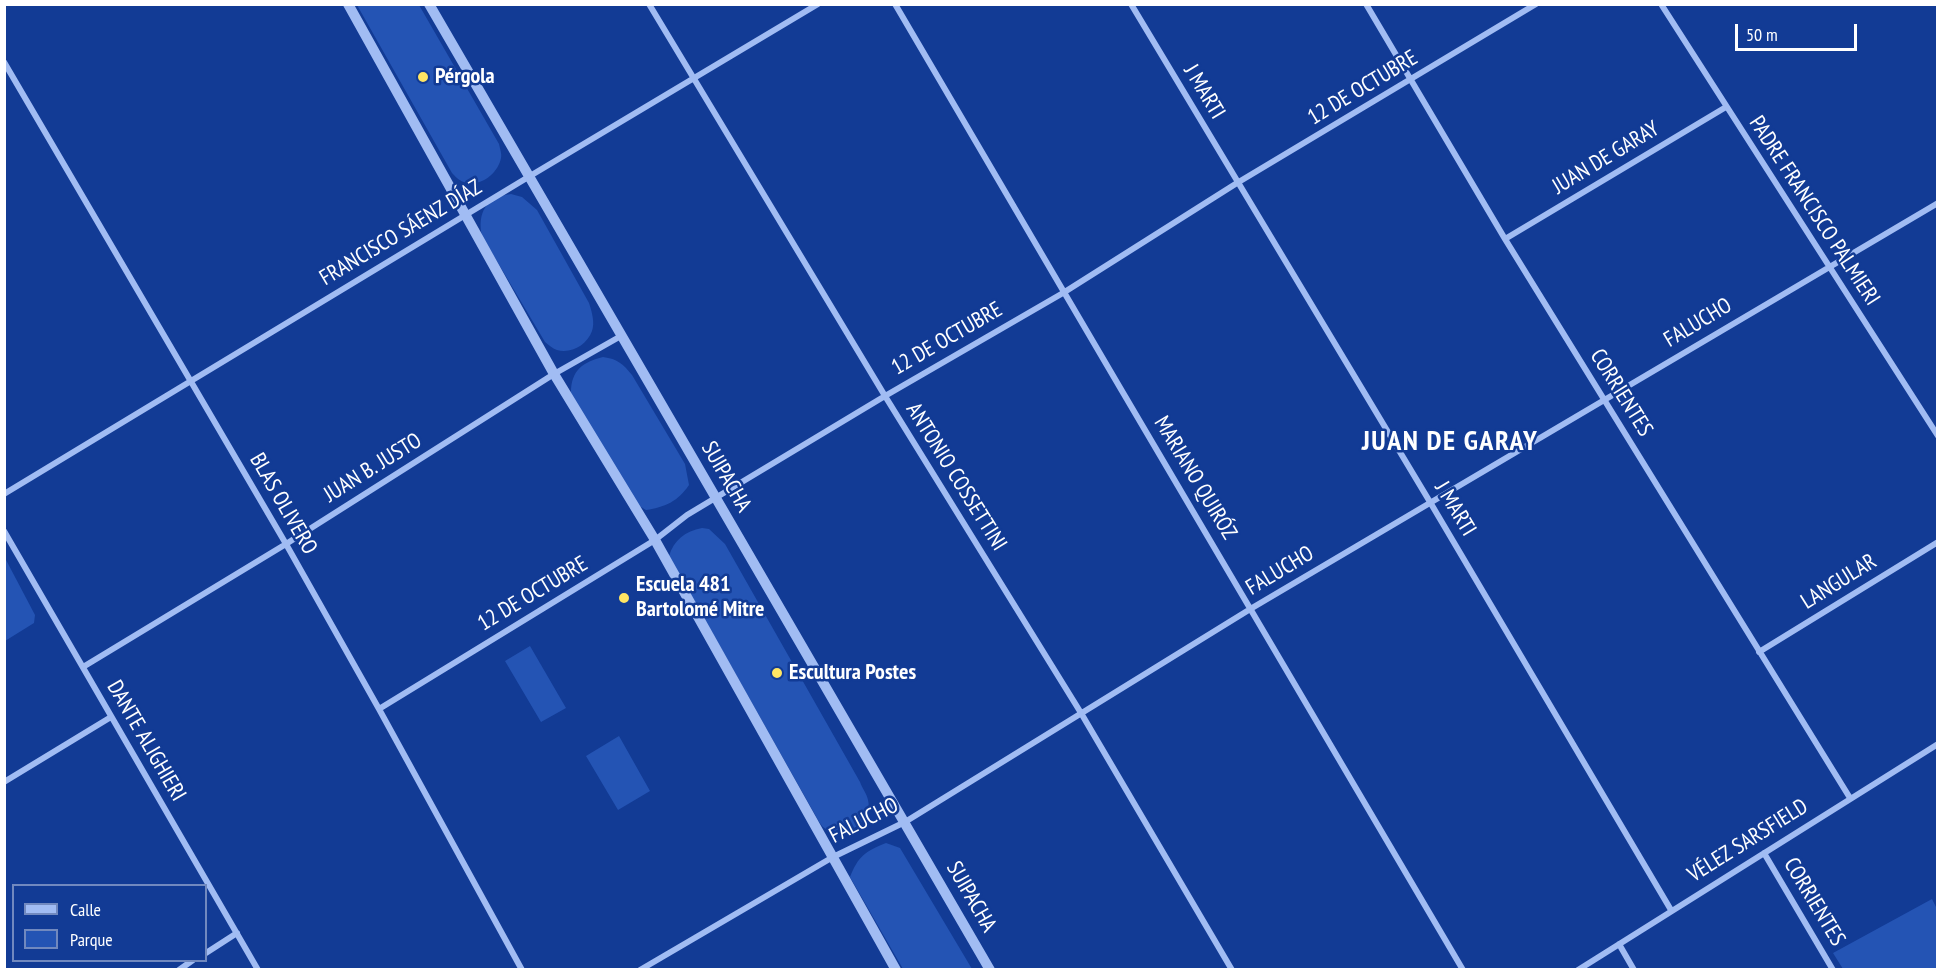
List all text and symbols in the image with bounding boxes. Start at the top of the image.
scale bar [1738,12,1860,50]
text: 50 m [1746,23,1778,46]
street label: 12 DE OCTUBRE [1303,45,1423,131]
street label: J MARTI [1178,60,1230,124]
place label: Pérgola [435,64,495,90]
marker: Pérgola [416,70,430,84]
street label: PADRE FRANCISCO PALMIERI [1743,111,1885,311]
street label: JUAN DE GARAY [1548,116,1664,200]
street label: FRANCISCO SÁENZ DÍAZ [315,174,487,292]
street label: FALUCHO [1659,293,1737,353]
street label: 12 DE OCTUBRE [887,297,1007,381]
street label: CORRIENTES [1584,345,1658,441]
street label: ANTONIO COSSETTINI [900,398,1012,556]
street label: MARIANO QUIRÓZ [1148,412,1242,544]
district label: JUAN DE GARAY [1362,425,1538,459]
street label: JUAN B. JUSTO [319,428,427,508]
street label: SUIPACHA [695,437,757,517]
street label: BLAS OLIVERO [244,449,322,559]
street label: J MARTI [1429,477,1481,541]
street label: FALUCHO [1241,541,1319,601]
street label: LANGULAR [1796,549,1882,615]
street label: 12 DE OCTUBRE [473,551,593,637]
place label: Escuela 481 Bartolomé Mitre [636,572,765,624]
marker: Escuela 481 Bartolomé Mitre [617,591,631,605]
place label: Escultura Postes [789,660,916,686]
marker: Escultura Postes [770,666,784,680]
street label: DANTE ALIGHIERI [101,676,191,806]
street label: FALUCHO [825,792,903,850]
street label: VÉLEZ SARSFIELD [1683,794,1813,888]
street label: CORRIENTES [1777,853,1851,951]
street label: SUIPACHA [940,857,1002,937]
legend [12,884,207,962]
text: Calle [70,898,101,921]
text: Parque [70,928,113,951]

